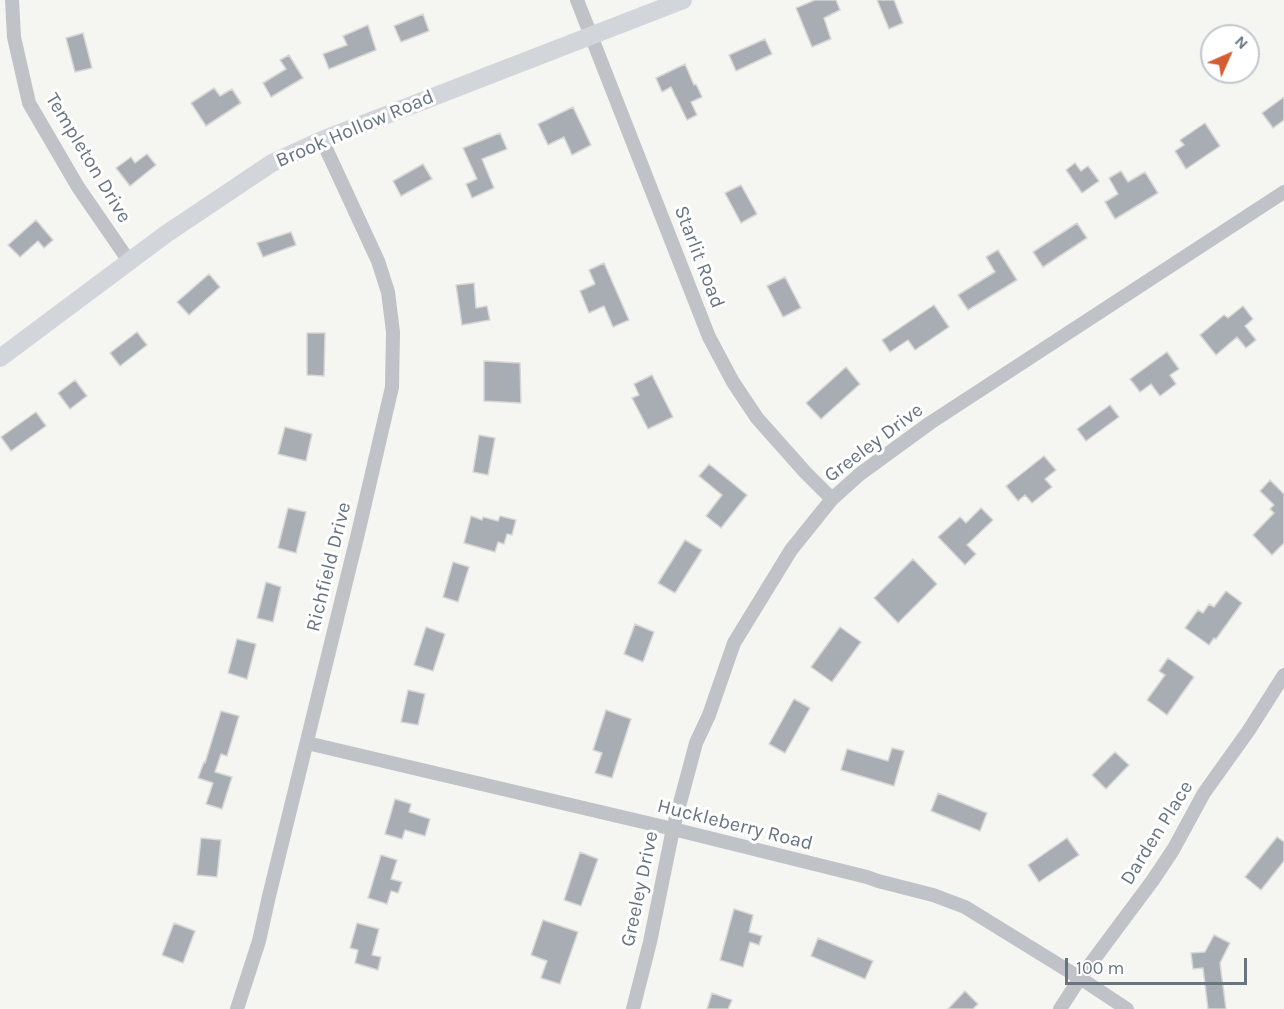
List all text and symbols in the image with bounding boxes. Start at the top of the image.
north arrow [1200,24,1260,84]
text: N [1231,32,1252,53]
street label: Brook Hollow Road [272,85,438,173]
street label: Templeton Drive [40,89,136,227]
street label: Starlit Road [668,202,730,312]
street label: Greeley Drive [820,398,928,488]
street label: Richfield Drive [301,500,357,634]
street label: Darden Place [1115,776,1199,890]
street label: Huckleberry Road [655,794,815,856]
street label: Greeley Drive [616,829,664,949]
scale bar [1068,946,1250,984]
text: 100 m [1076,957,1124,979]

